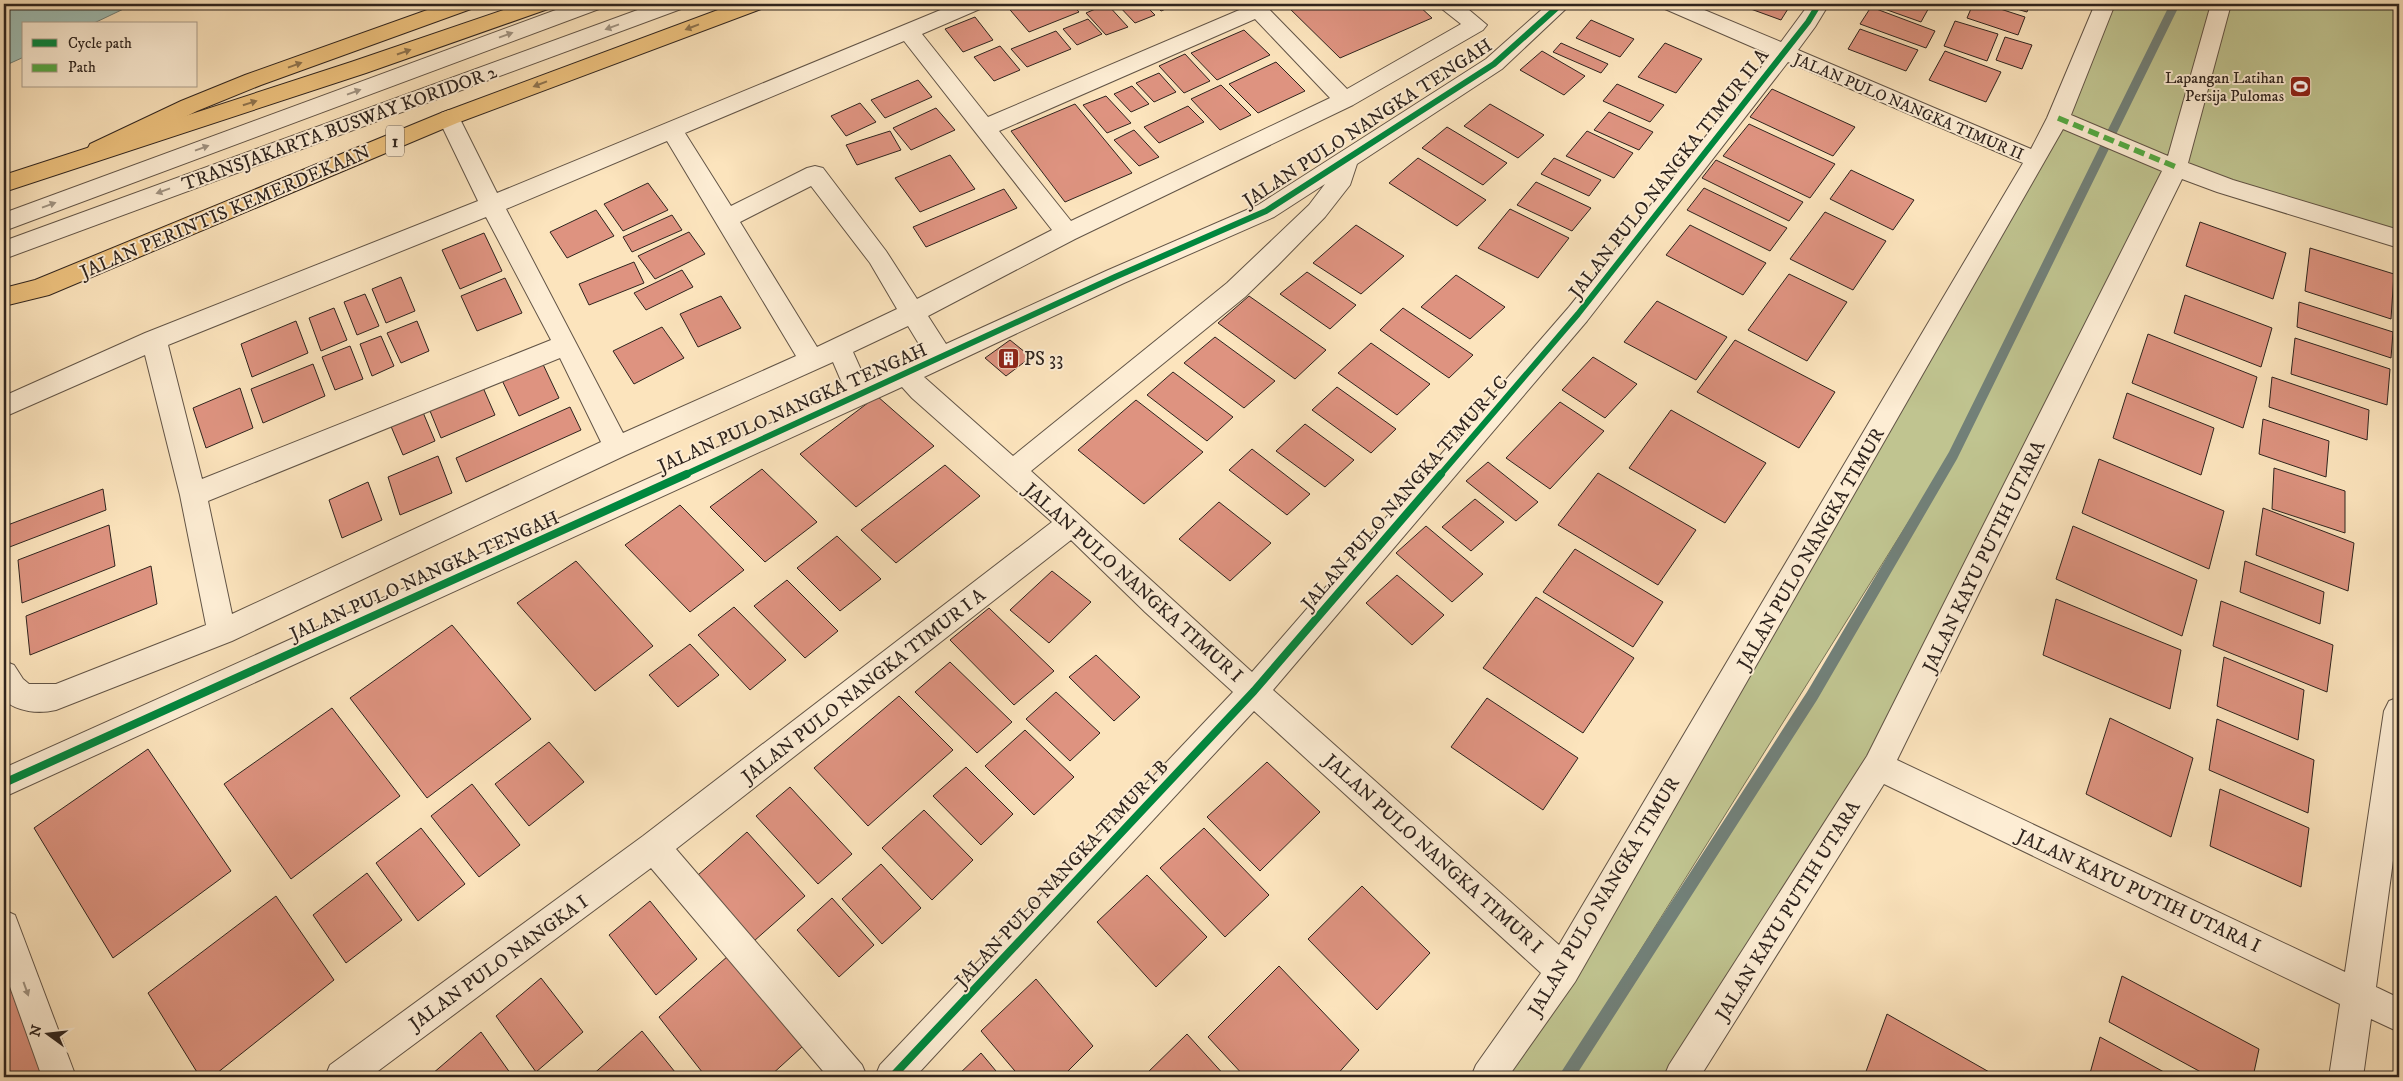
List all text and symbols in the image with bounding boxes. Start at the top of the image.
legend [22,22,198,88]
one-way arrow [604,24,619,31]
one-way arrow [685,24,700,31]
one-way arrow [499,31,514,38]
text: Cycle path [68,34,132,53]
street label: JALAN PULO NANGKA TENGAH [1237,34,1497,214]
street label: JALAN PULO NANGKA TIMUR II A [1563,44,1774,305]
one-way arrow [396,48,411,55]
street label: JALAN PULO NANGKA TIMUR II [1789,49,2027,165]
text: Path [68,58,96,77]
street label: TRANSJAKARTA BUSWAY KORIDOR 2 [179,60,501,196]
one-way arrow [287,61,302,68]
place label: Lapangan Latihan Persija Pulomas [2165,68,2285,106]
sports icon: Lapangan Latihan Persija Pulomas [2288,74,2312,98]
one-way arrow [532,80,547,88]
one-way arrow [347,88,362,96]
one-way arrow [242,99,257,107]
road number: 1 [386,125,404,156]
street label: JALAN PERINTIS KEMERDEKAAN [75,141,374,285]
one-way arrow [195,144,209,152]
one-way arrow [156,188,171,195]
one-way arrow [42,201,57,208]
street label: JALAN PULO NANGKA TENGAH [653,338,931,479]
building icon: PS 33 [996,346,1020,370]
place label: PS 33 [1024,348,1063,371]
street label: JALAN PULO NANGKA TIMUR I C [1296,371,1513,616]
street label: JALAN PULO NANGKA TIMUR [1732,424,1890,675]
street label: JALAN KAYU PUTIH UTARA [1917,436,2051,678]
street label: JALAN PULO NANGKA TIMUR I [1017,477,1247,688]
street label: JALAN PULO NANGKA TENGAH [285,506,563,647]
street label: JALAN PULO NANGKA TIMUR I A [736,583,991,790]
street label: JALAN PULO NANGKA TIMUR I [1317,748,1547,959]
street label: JALAN PULO NANGKA TIMUR I B [949,756,1174,994]
street label: JALAN PULO NANGKA TIMUR [1523,773,1685,1022]
street label: JALAN KAYU PUTIH UTARA [1710,796,1866,1027]
street label: JALAN KAYU PUTIH UTARA I [2011,824,2264,958]
street label: JALAN PULO NANGKA I [403,891,593,1037]
one-way arrow [23,981,30,996]
north arrow [22,1008,72,1058]
text: N [26,1023,47,1039]

